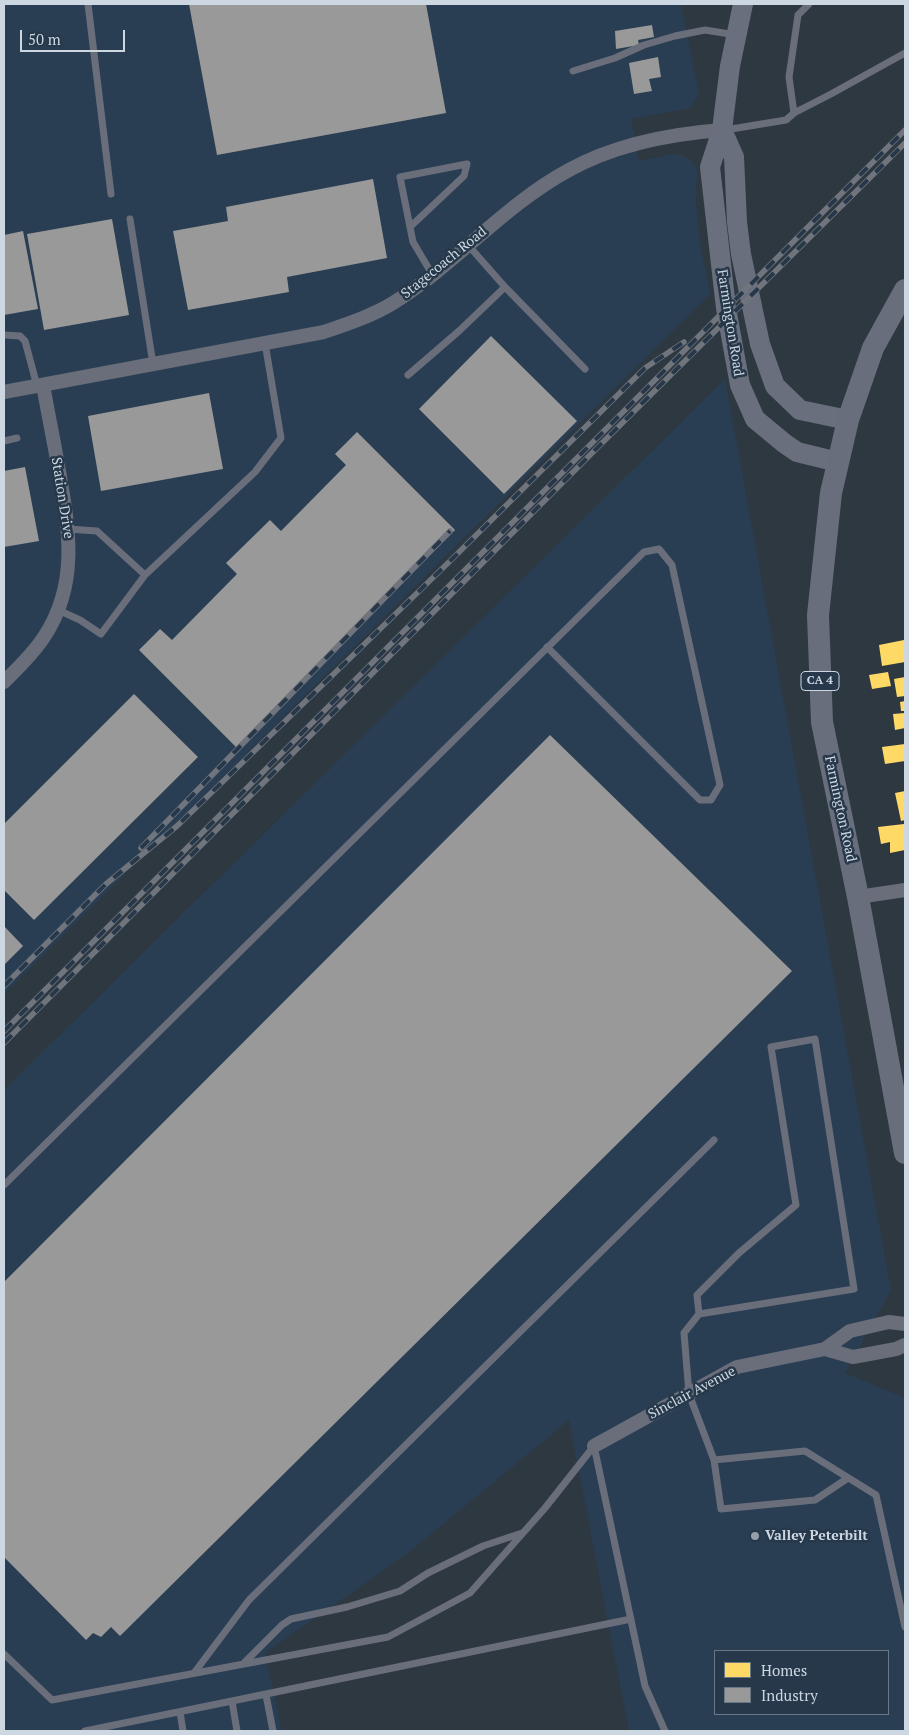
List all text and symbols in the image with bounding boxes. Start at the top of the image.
scale bar [22,20,128,52]
text: 50 m [28,29,61,49]
street label: Stagecoach Road [398,224,490,302]
street label: Farmington Road [713,268,747,378]
street label: Station Drive [47,456,77,540]
road number: CA 4 [801,671,839,690]
street label: Farmington Road [821,754,859,864]
street label: Sinclair Avenue [645,1363,739,1423]
place label: Valley Peterbilt [765,1528,868,1544]
marker: Valley Peterbilt [749,1530,761,1542]
legend [714,1650,889,1715]
text: Homes [761,1660,807,1680]
text: Industry [761,1685,818,1705]

